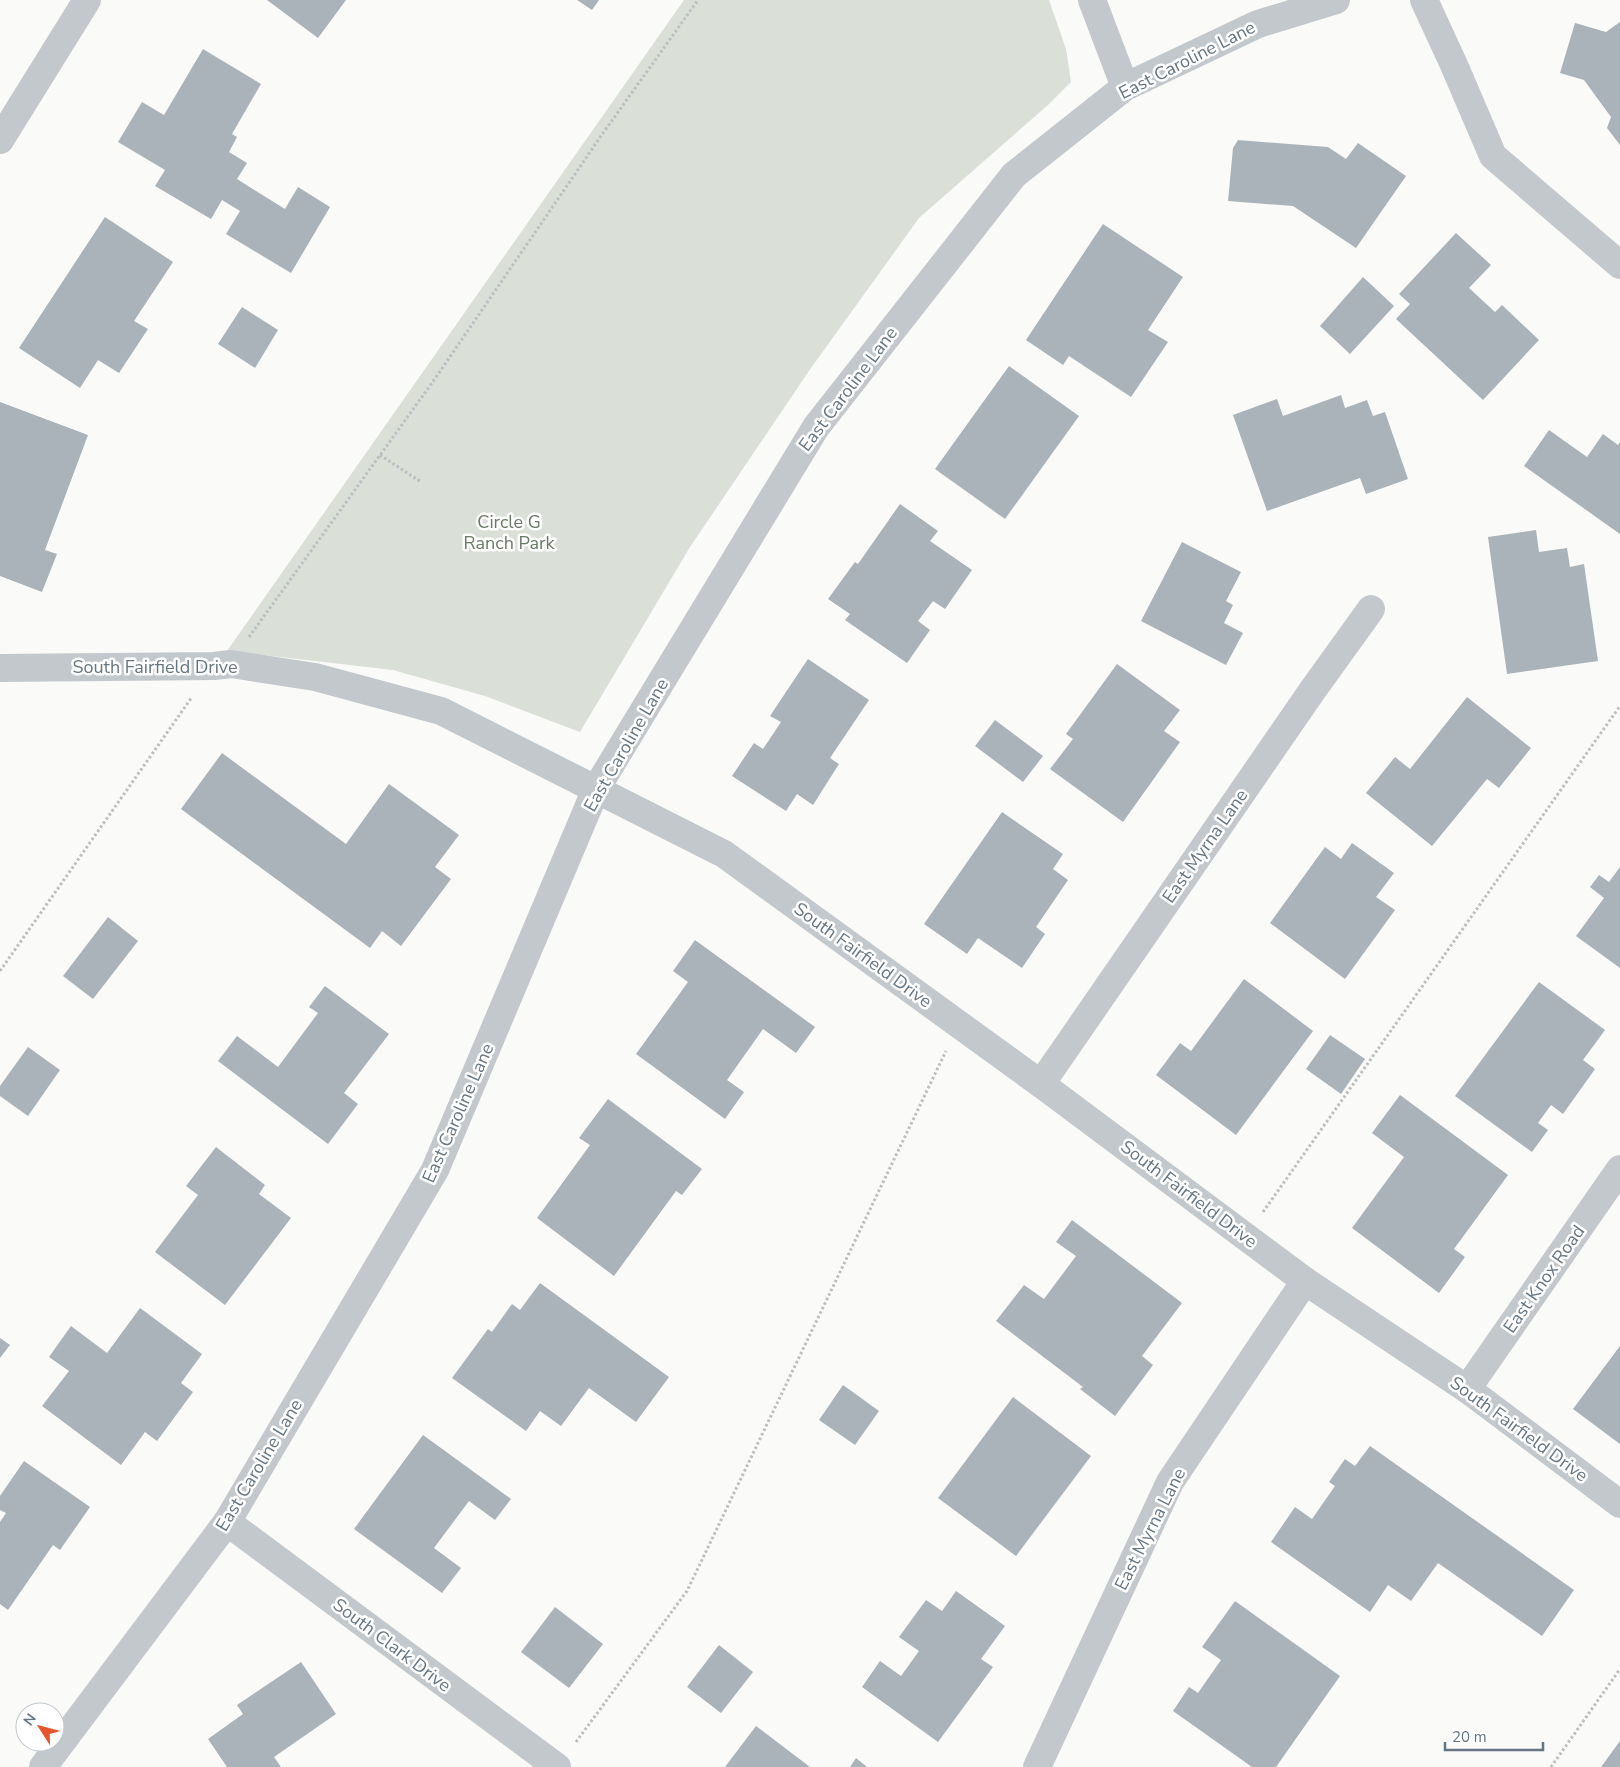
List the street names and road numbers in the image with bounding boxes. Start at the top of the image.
street label: East Caroline Lane [1115,15,1259,105]
street label: East Caroline Lane [793,322,903,456]
street label: South Fairfield Drive [72,655,238,679]
street label: East Caroline Lane [578,674,674,816]
street label: East Myrna Lane [1157,784,1253,908]
street label: South Fairfield Drive [789,897,937,1013]
street label: East Caroline Lane [417,1040,499,1186]
street label: South Fairfield Drive [1116,1135,1262,1253]
street label: East Knox Road [1498,1220,1590,1338]
street label: South Fairfield Drive [1445,1371,1593,1487]
street label: East Caroline Lane [210,1394,308,1536]
street label: East Myrna Lane [1109,1464,1191,1594]
street label: South Clark Drive [328,1593,456,1697]

